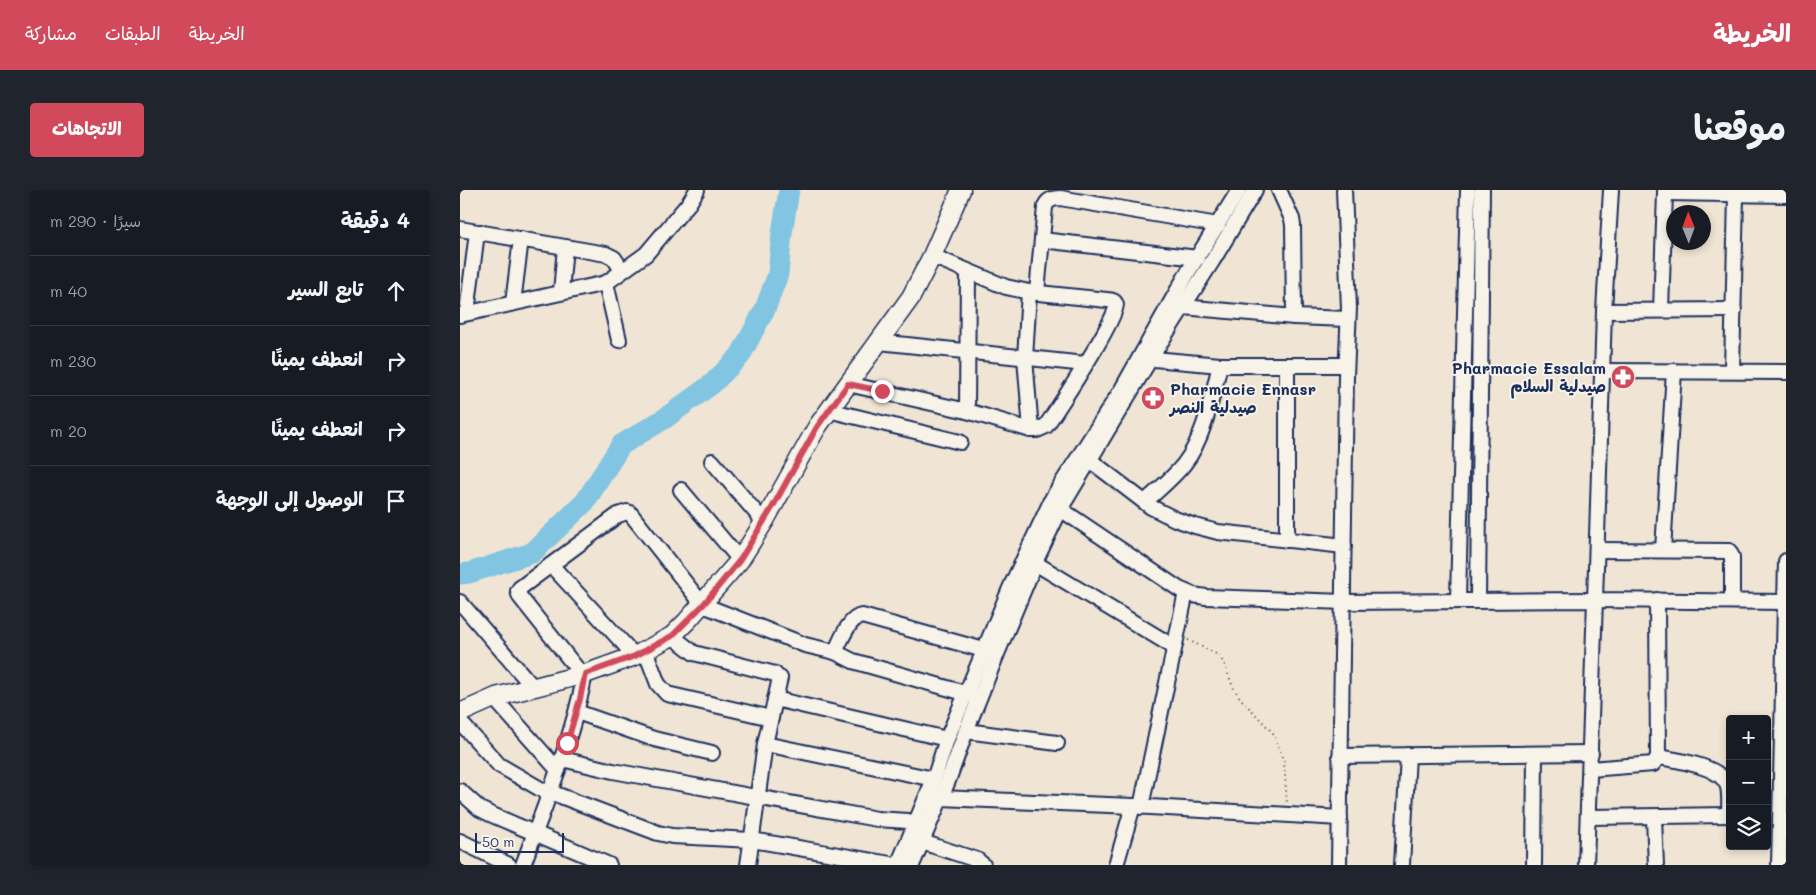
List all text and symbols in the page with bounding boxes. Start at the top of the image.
text: الخريطة [1713,17,1791,48]
text: مشاركة [25,21,77,45]
text: الطبقات [105,21,161,45]
text: الخريطة [189,21,245,45]
button: الاتجاهات [30,103,144,157]
text: موقعنا [1693,103,1786,149]
north arrow [1666,205,1711,250]
text: 4 دقيقة [341,206,410,233]
text: سيرًا · 290 m [50,210,141,231]
text: تابع السير [288,276,363,301]
icon: ahead [382,277,410,305]
text: 40 m [50,280,87,301]
text: انعطف يمينًا [271,346,363,371]
icon: right [382,347,410,375]
text: 230 m [50,350,96,371]
place label: Pharmacie Essalam صيدلية السلام [1452,357,1606,399]
pharmacy icon: Pharmacie Essalam صيدلية السلام [1610,364,1636,390]
place label: Pharmacie Ennasr صيدلية النصر [1168,378,1316,417]
route end [871,380,894,403]
pharmacy icon: Pharmacie Ennasr صيدلية النصر [1140,385,1166,411]
text: انعطف يمينًا [271,416,363,441]
icon: right [382,417,410,445]
text: 20 m [50,420,87,441]
text: الوصول إلى الوجهة [216,486,363,511]
icon: arrive [382,487,410,515]
map controls [1726,715,1771,850]
button: + [1726,715,1771,760]
route start [556,732,579,755]
button: − [1726,760,1771,805]
button: layers [1726,805,1771,850]
scale bar [475,830,564,853]
text: 50 m [482,832,514,851]

